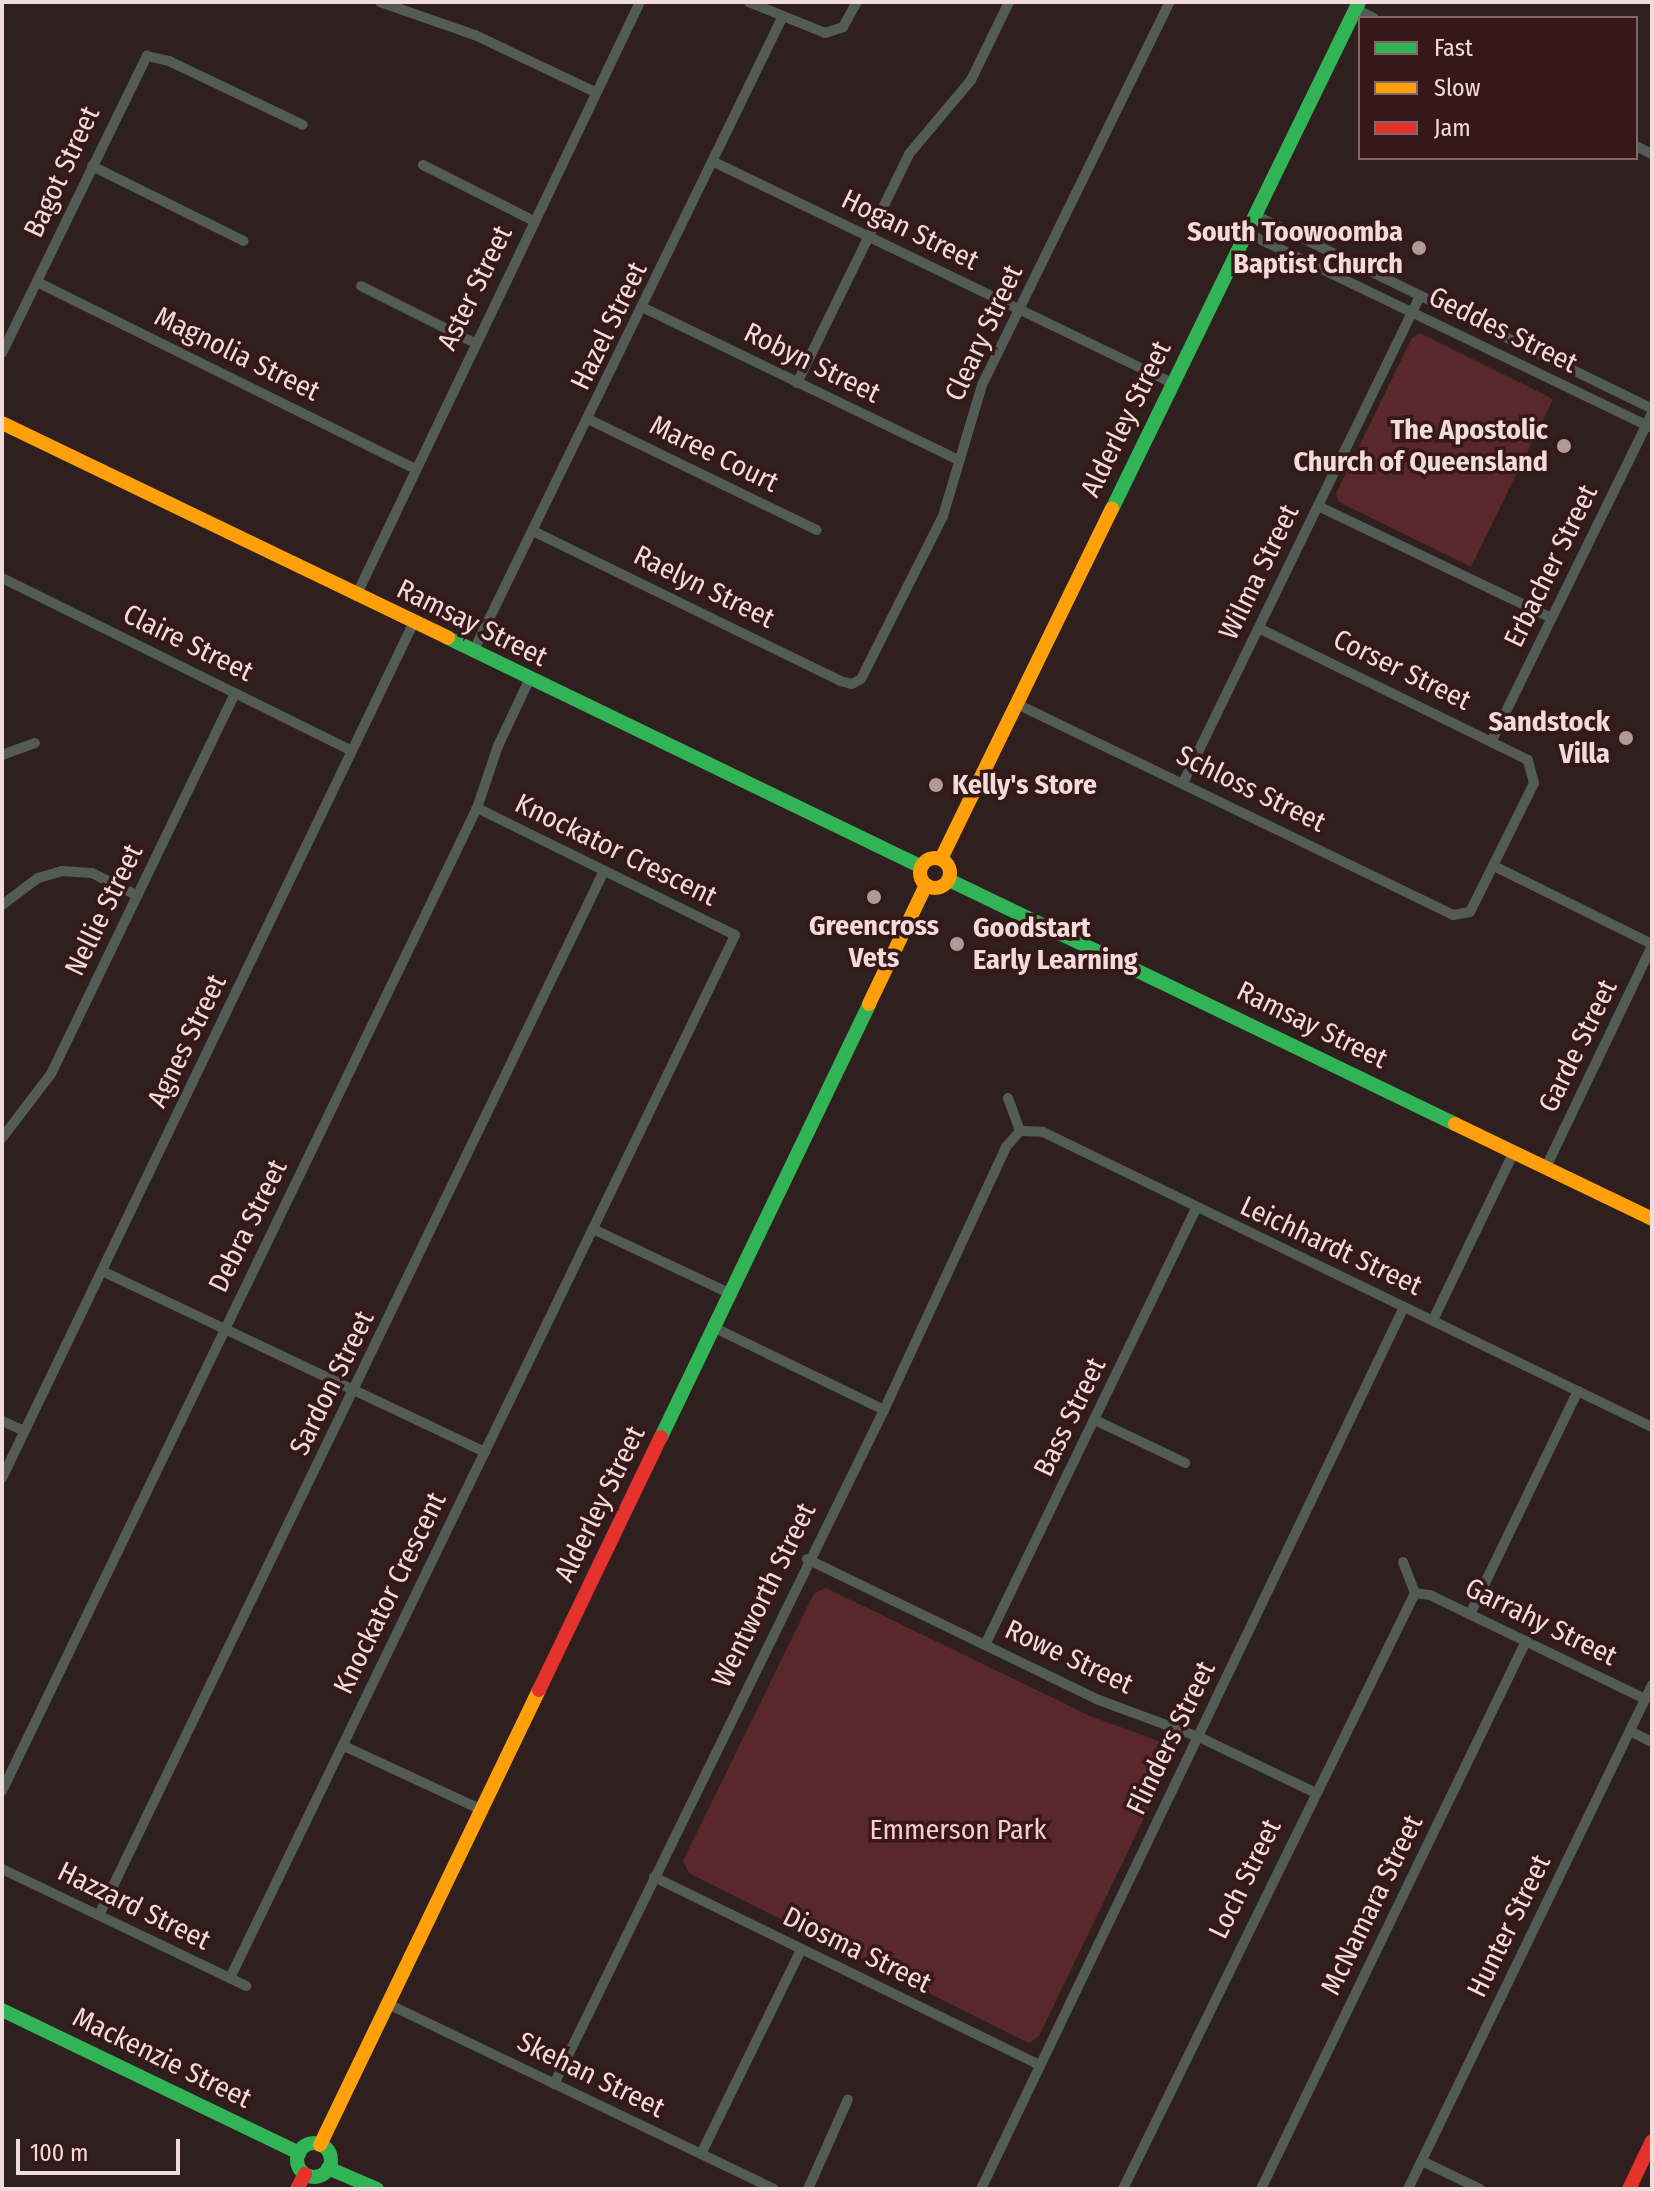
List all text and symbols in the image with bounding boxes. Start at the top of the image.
legend [1358,16,1638,160]
text: Fast [1434,34,1473,62]
text: Slow [1434,74,1480,102]
street label: Bagot Street [17,101,107,243]
text: Jam [1434,114,1471,142]
street label: Hogan Street [836,182,984,278]
place label: South Toowoomba Baptist Church [1187,215,1403,281]
street label: Aster Street [430,220,520,356]
marker: South Toowoomba Baptist Church [1410,239,1428,257]
street label: Hazel Street [564,257,654,395]
street label: Cleary Street [938,260,1030,406]
street label: Geddes Street [1423,280,1583,380]
street label: Magnolia Street [149,300,325,408]
street label: Robyn Street [739,316,885,410]
street label: Alderley Street [1074,335,1178,503]
street label: Maree Court [644,408,784,500]
place label: The Apostolic Church of Queensland [1293,413,1548,479]
marker: The Apostolic Church of Queensland [1555,437,1573,455]
street label: Erbacher Street [1497,479,1605,653]
street label: Wilma Street [1212,499,1306,645]
street label: Raelyn Street [628,539,780,635]
street label: Ramsay Street [391,572,553,674]
street label: Claire Street [118,597,258,689]
street label: Corser Street [1328,622,1476,718]
place label: Sandstock Villa [1489,705,1610,771]
marker: Sandstock Villa [1617,729,1635,747]
street label: Schloss Street [1171,738,1331,840]
place label: Kelly's Store [952,768,1097,802]
marker: Kelly's Store [927,776,945,794]
street label: Knockator Crescent [510,787,722,913]
street label: Nellie Street [58,839,150,981]
marker: Greencross Vets [865,888,883,906]
place label: Greencross Vets [809,909,939,975]
place label: Goodstart Early Learning [973,911,1138,977]
marker: Goodstart Early Learning [948,935,966,953]
street label: Agnes Street [140,969,234,1113]
street label: Ramsay Street [1231,974,1393,1076]
street label: Garde Street [1532,974,1624,1118]
street label: Debra Street [202,1154,294,1298]
street label: Leichhardt Street [1235,1189,1427,1303]
street label: Sardon Street [283,1305,381,1461]
street label: Bass Street [1027,1352,1113,1482]
street label: Alderley Street [548,1420,652,1588]
street label: Knockator Crescent [327,1487,453,1699]
street label: Wentworth Street [705,1497,823,1693]
street label: Garrahy Street [1460,1571,1622,1673]
street label: Rowe Street [1000,1613,1138,1701]
street label: Flinders Street [1119,1656,1223,1820]
street label: McNamara Street [1314,1810,1430,2000]
park label: Emmerson Park [870,1813,1046,1847]
street label: Loch Street [1202,1814,1288,1944]
street label: Hunter Street [1460,1849,1558,2003]
street label: Hazzard Street [52,1855,216,1957]
street label: Diosma Street [777,1900,937,2000]
street label: Mackenzie Street [67,2000,257,2116]
street label: Skehan Street [512,2025,670,2125]
scale bar [20,2123,184,2173]
text: 100 m [30,2139,88,2167]

